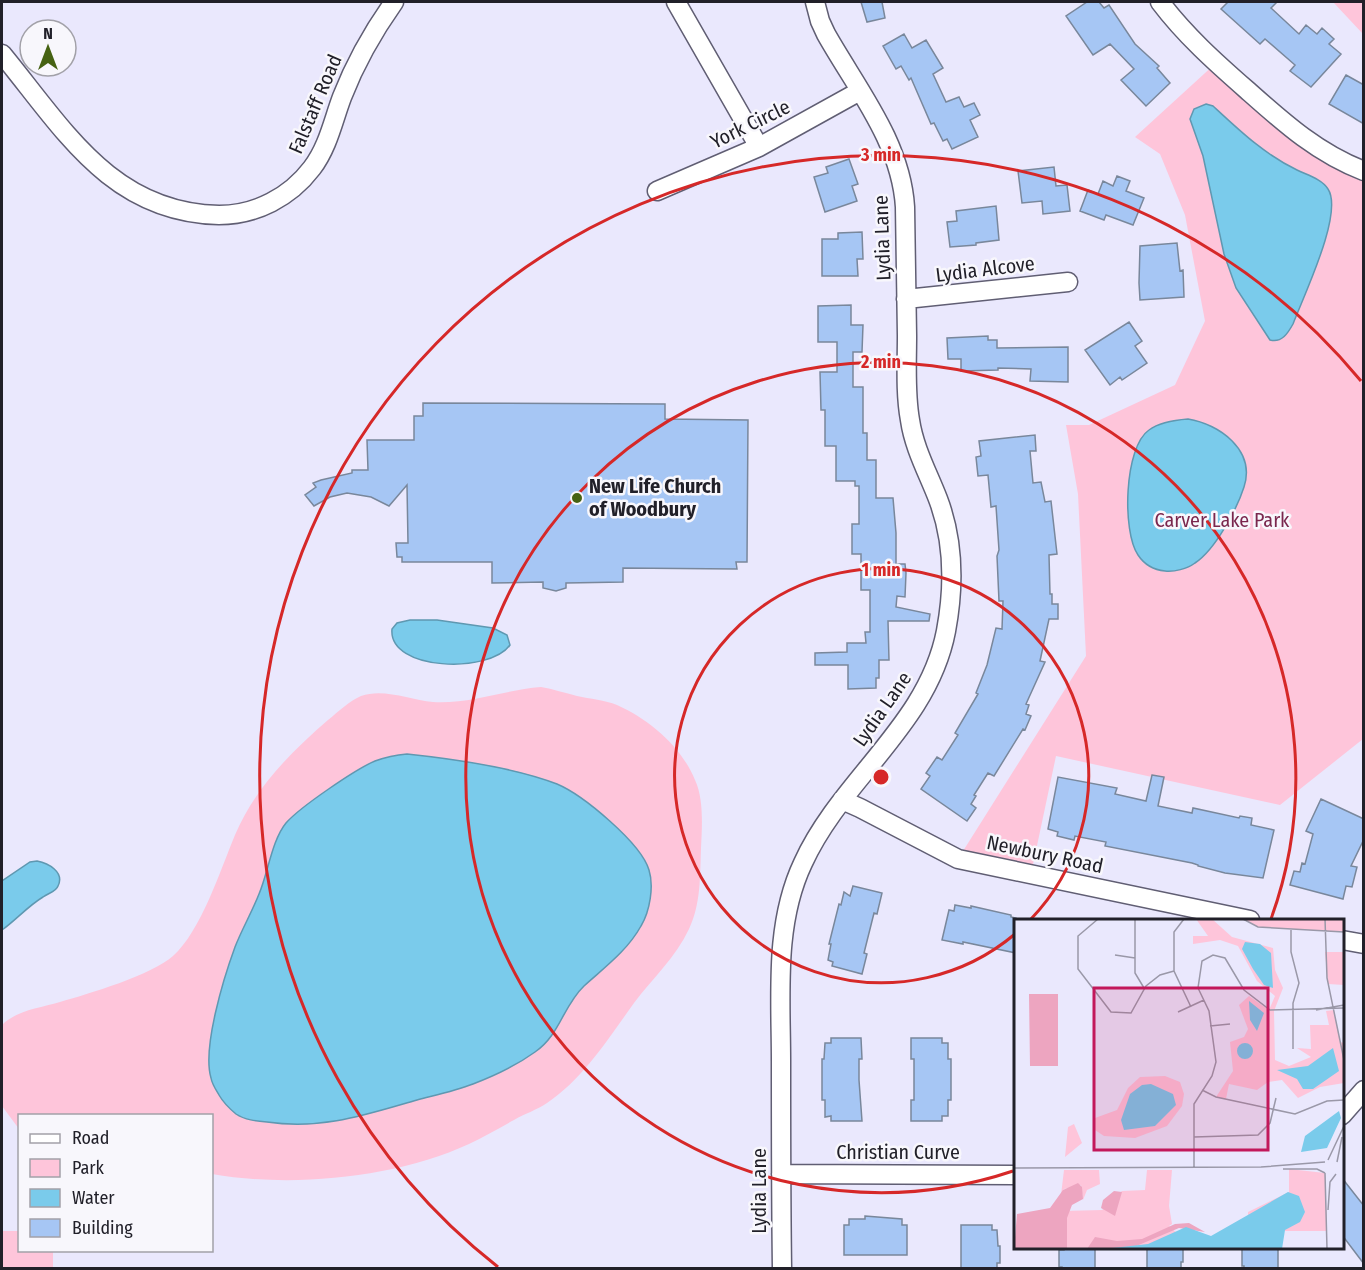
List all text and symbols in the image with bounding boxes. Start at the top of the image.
north arrow [18,18,78,78]
text: N [43,24,53,43]
street label: Falstaff Road [283,51,347,157]
street label: York Circle [706,94,794,154]
text: 3 min [860,144,901,166]
street label: Lydia Lane [869,195,895,281]
street label: Lydia Alcove [934,251,1036,287]
text: 2 min [860,351,901,373]
place label: New Life Church of Woodbury [589,474,721,521]
marker: New Life Church of Woodbury [570,491,584,505]
park label: Carver Lake Park [1155,508,1290,532]
text: 1 min [861,559,901,581]
street label: Lydia Lane [848,667,916,751]
centre of rings [871,767,891,787]
street label: Newbury Road [985,830,1105,878]
inset map [1014,919,1344,1249]
legend [18,1114,213,1252]
text: Road [72,1127,109,1149]
street label: Christian Curve [836,1140,960,1164]
street label: Lydia Lane [747,1148,771,1234]
text: Park [72,1157,105,1179]
text: Water [72,1187,115,1209]
text: Building [72,1217,133,1239]

